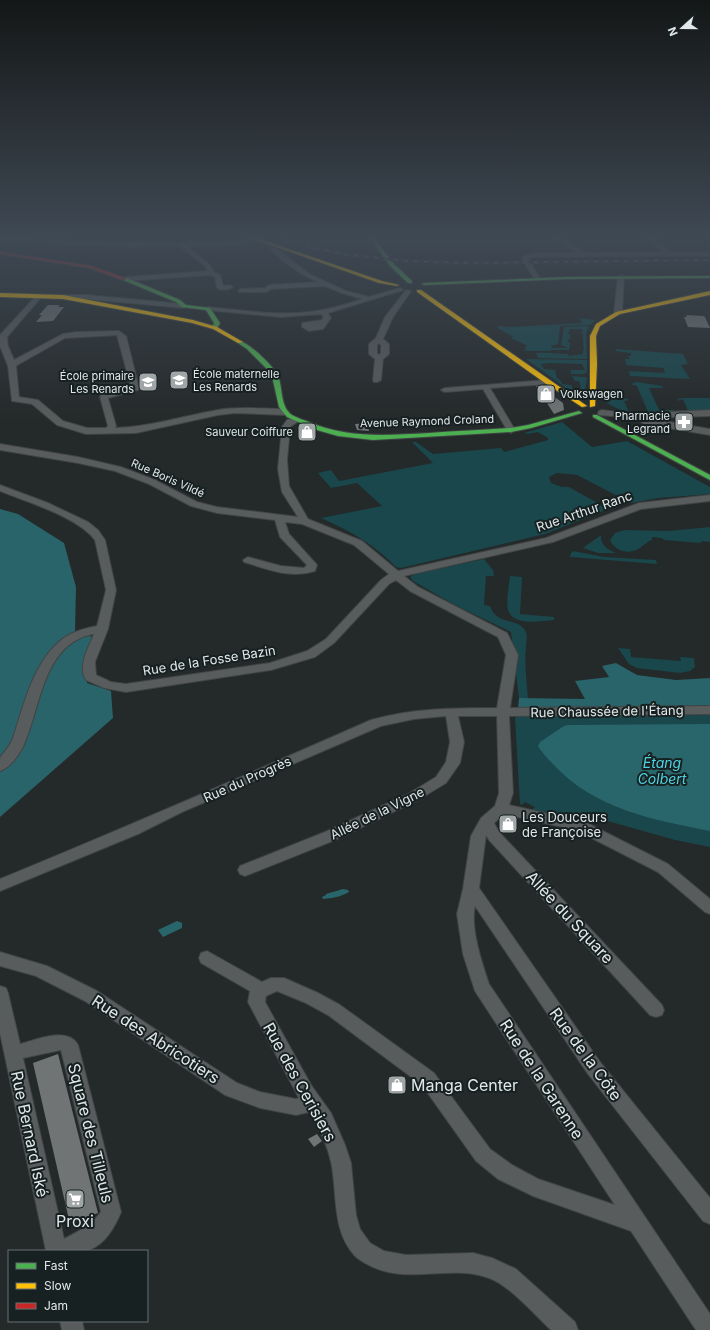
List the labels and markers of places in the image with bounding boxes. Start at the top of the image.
place label: École maternelle Les Renards [193,367,279,394]
place label: École primaire Les Renards [60,369,134,396]
school or university icon: École maternelle Les Renards [168,369,190,391]
school or university icon: École primaire Les Renards [137,371,159,393]
shop icon: Volkswagen [535,383,557,405]
place label: Volkswagen [560,387,623,401]
place label: Pharmacie Legrand [615,409,670,436]
pharmacy icon: Pharmacie Legrand [673,411,695,433]
shop icon: Sauveur Coiffure [296,421,318,443]
place label: Sauveur Coiffure [205,425,293,439]
place label: Les Douceurs de Françoise [522,809,607,840]
shop icon: Les Douceurs de Françoise [497,813,519,835]
shop icon: Manga Center [386,1074,408,1096]
place label: Manga Center [411,1075,518,1095]
supermarket icon: Proxi [64,1188,86,1210]
place label: Proxi [56,1211,94,1231]

